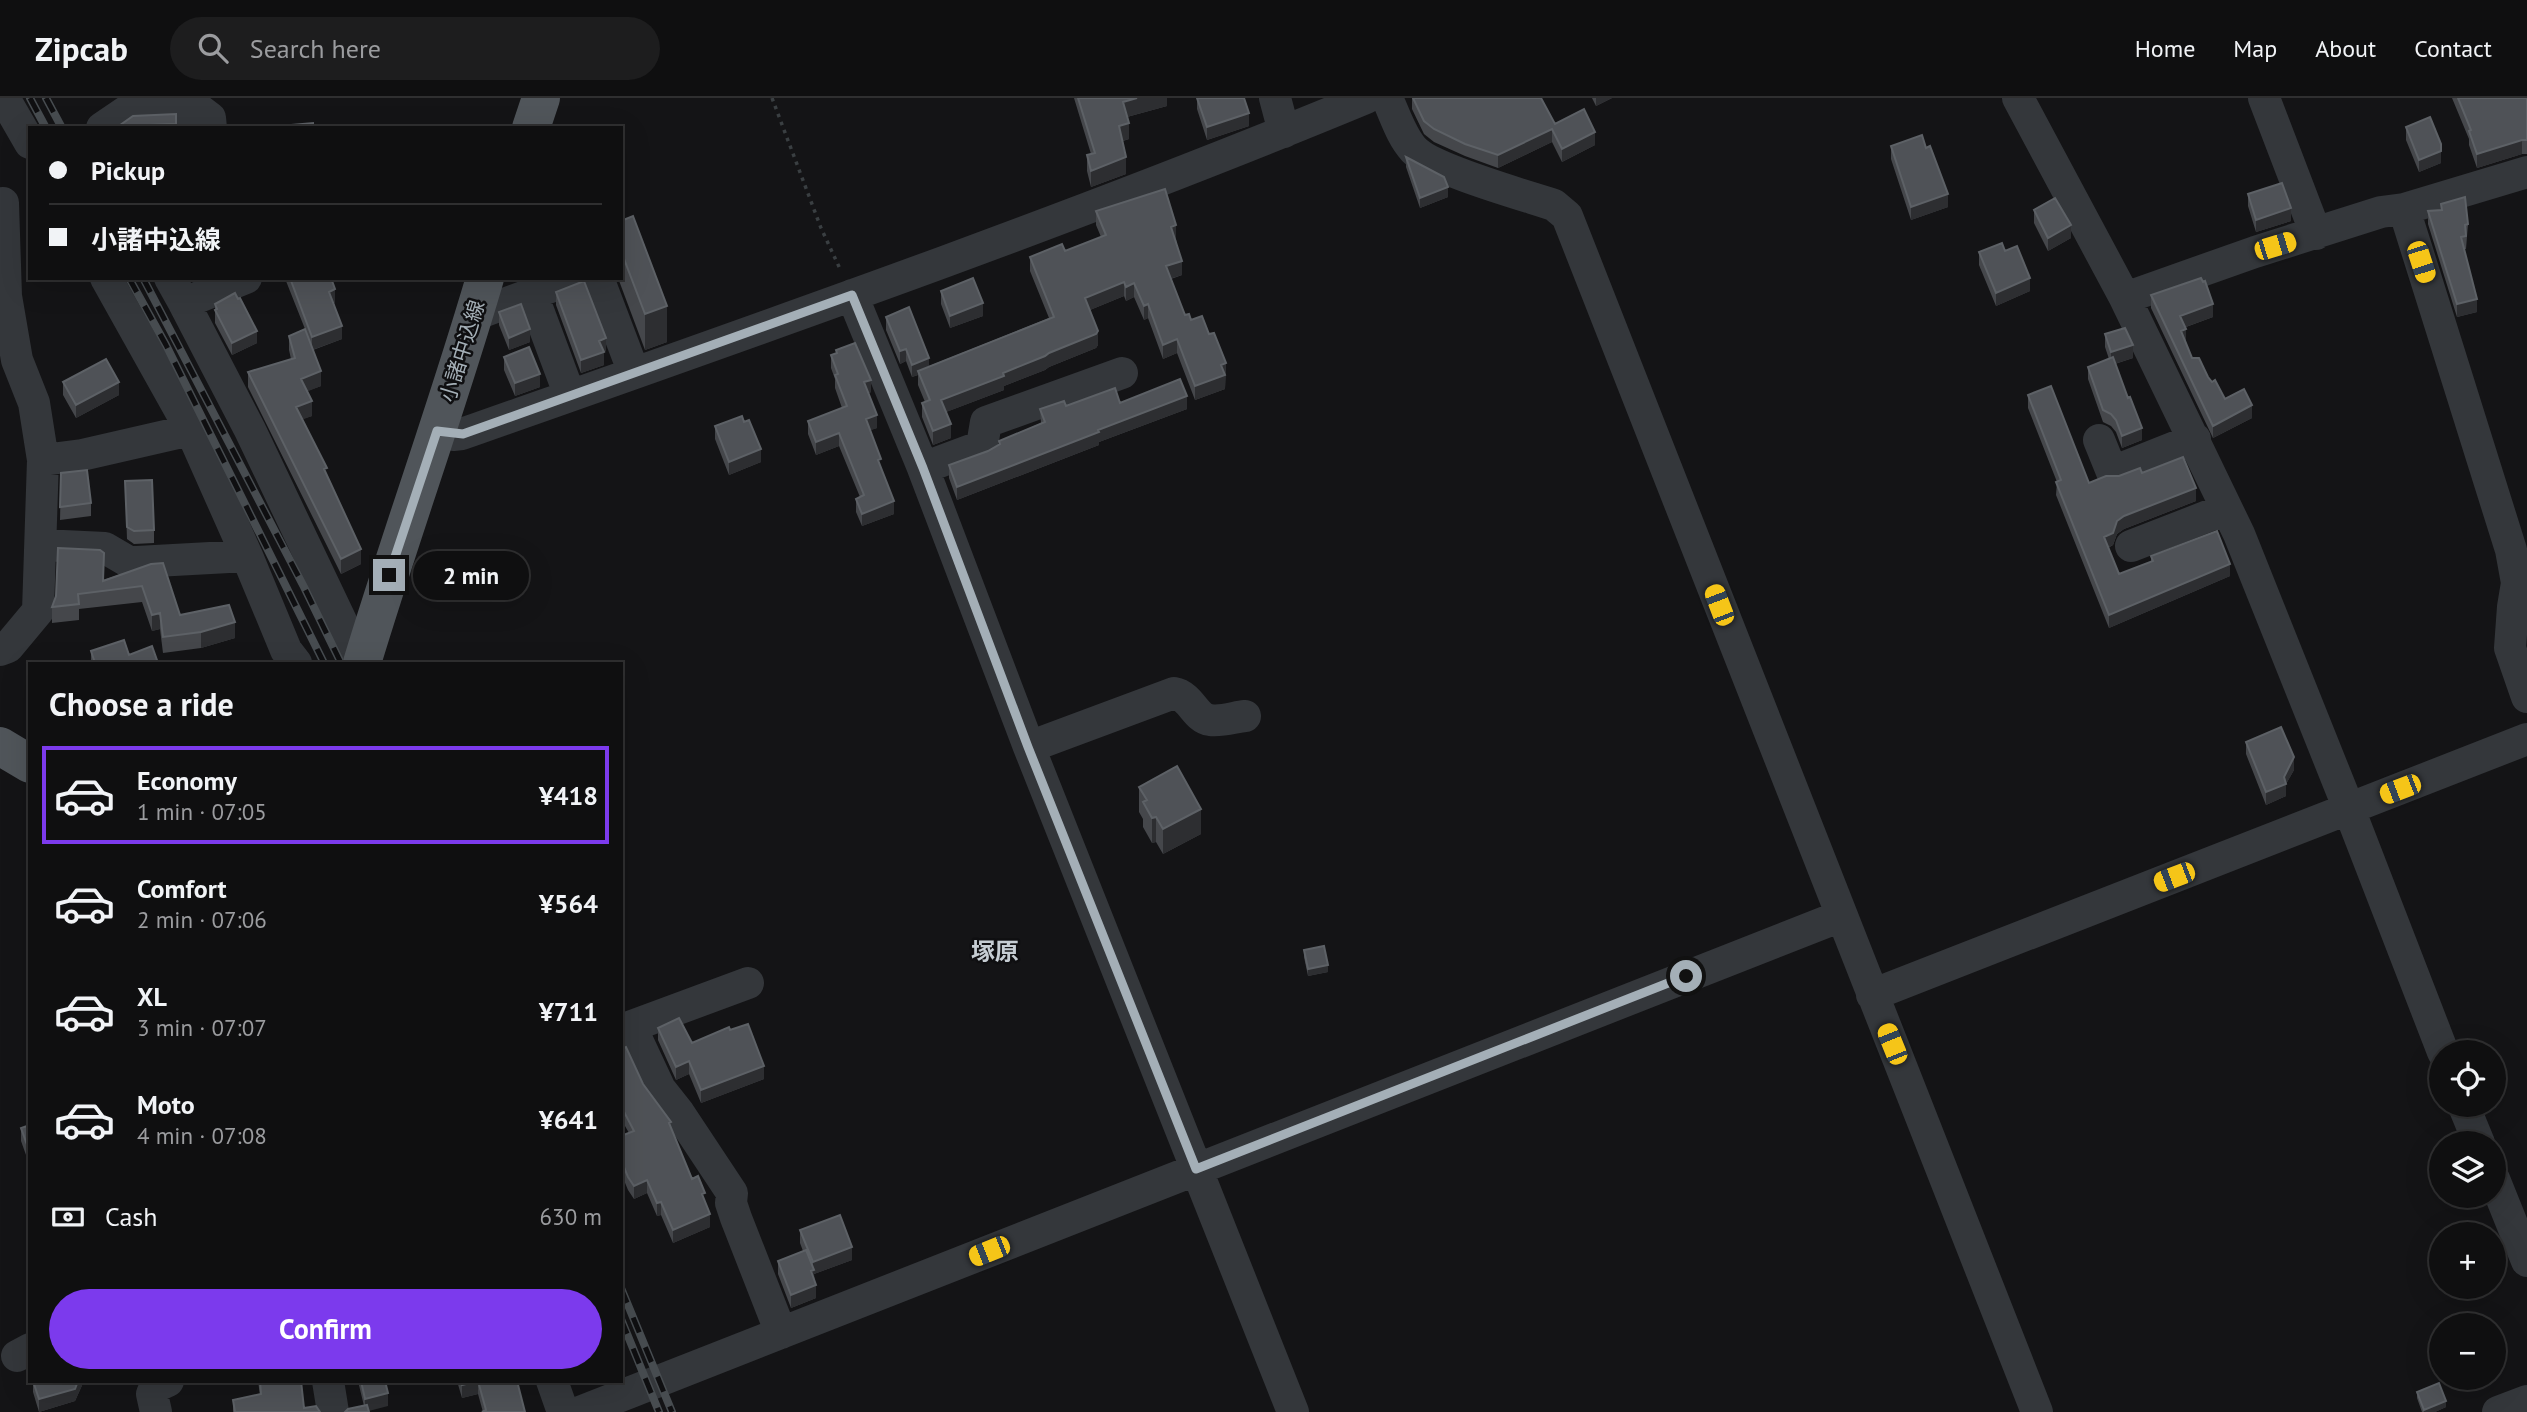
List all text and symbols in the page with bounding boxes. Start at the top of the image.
search box [170,17,660,80]
text: Zipcab [35,27,128,70]
icon: search [194,29,232,67]
text: Search here [250,32,381,65]
text: Home [2135,33,2195,64]
text: Map [2233,33,2277,64]
text: About [2315,33,2376,64]
text: Contact [2414,33,2492,64]
text: Pickup [91,154,165,187]
text: 小諸中込線 [91,223,221,256]
car [2252,230,2299,262]
car [2405,239,2438,285]
street label: 小諸中込線 [434,297,490,405]
callout: 2 min [414,550,529,600]
route end [373,559,405,591]
text: 2 min [443,561,499,590]
car [1702,582,1737,628]
text: Choose a ride [49,683,234,725]
icon: car [53,764,116,827]
text: Economy [137,764,237,797]
car [2377,772,2424,806]
text: ¥418 [539,779,598,812]
text: 1 min · 07:05 [137,797,267,826]
car [2151,860,2198,894]
icon: car [53,872,116,935]
text: Comfort [137,872,227,905]
text: ¥564 [539,887,598,920]
text: 2 min · 07:06 [137,905,267,934]
district label: 塚原 [971,936,1019,967]
route start [1670,960,1702,992]
icon: car [53,980,116,1043]
text: XL [137,980,167,1013]
text: ¥711 [539,995,598,1028]
text: 3 min · 07:07 [137,1013,267,1042]
car [1875,1021,1910,1067]
map controls [2429,1040,2506,1390]
button: locate [2429,1040,2506,1117]
icon: car [53,1088,116,1151]
text: Moto [137,1088,195,1121]
text: ¥641 [539,1103,598,1136]
text: 4 min · 07:08 [137,1121,267,1150]
button: layers [2429,1131,2506,1208]
icon: cash [49,1198,87,1236]
text: Cash [105,1200,157,1233]
text: 630 m [540,1202,602,1231]
button: + [2429,1222,2506,1299]
car [966,1233,1013,1269]
button: Confirm [49,1289,602,1369]
button: − [2429,1313,2506,1390]

